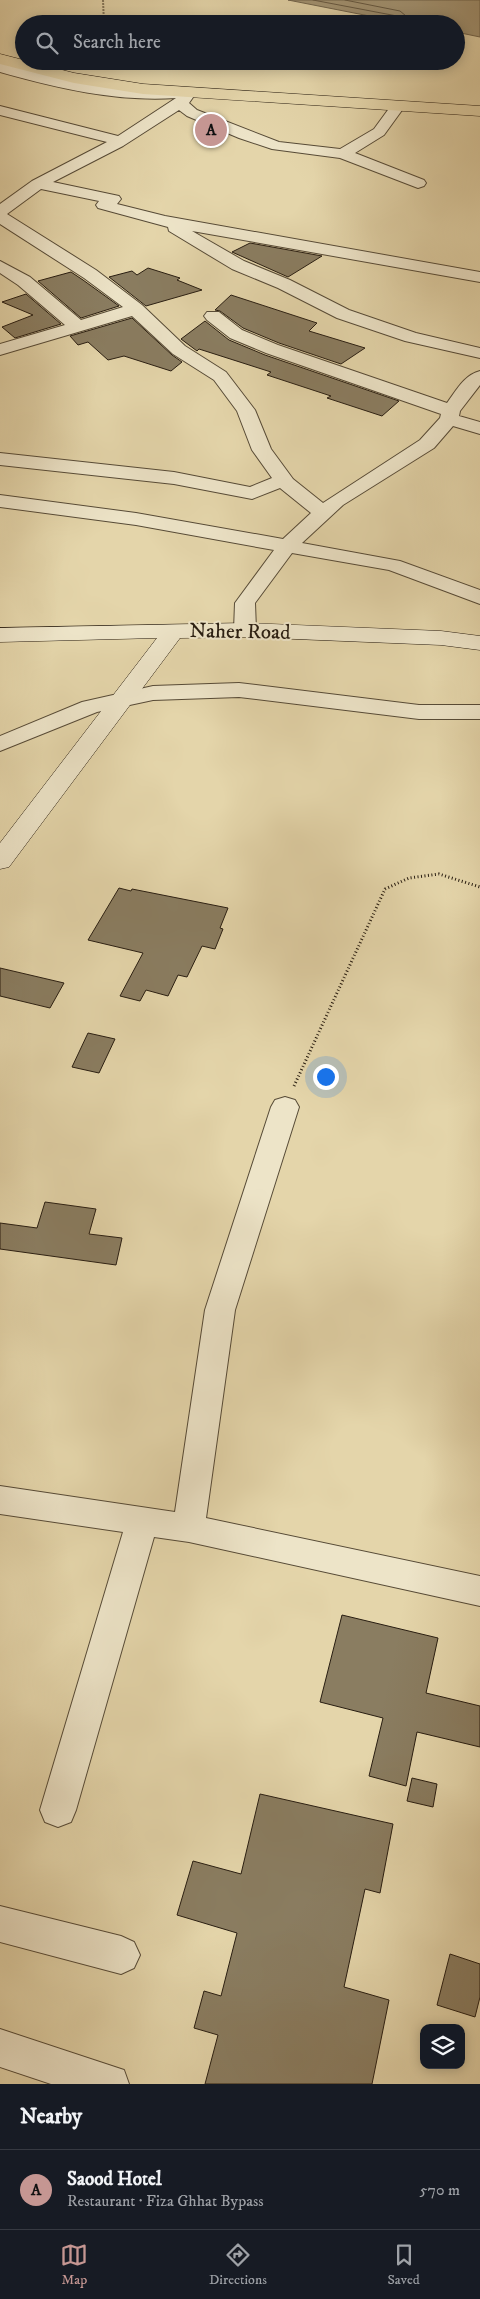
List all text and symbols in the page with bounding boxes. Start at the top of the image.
search box [15,15,465,70]
icon: search [33,29,61,57]
text: Search here [73,31,161,54]
pin: A [195,111,227,149]
street label: Naher Road [189,618,291,646]
your location [313,1064,339,1090]
map controls [420,2024,465,2069]
button: layers [420,2024,465,2069]
text: Nearby [20,2104,82,2130]
text: Saood Hotel [67,2168,162,2191]
text: A [31,2180,41,2200]
text: 570 m [420,2180,460,2200]
text: Restaurant · Fiza Ghhat Bypass [67,2191,264,2211]
tab: Map [60,2241,88,2289]
tab: Directions [209,2241,267,2289]
tab: Saved [388,2241,420,2289]

